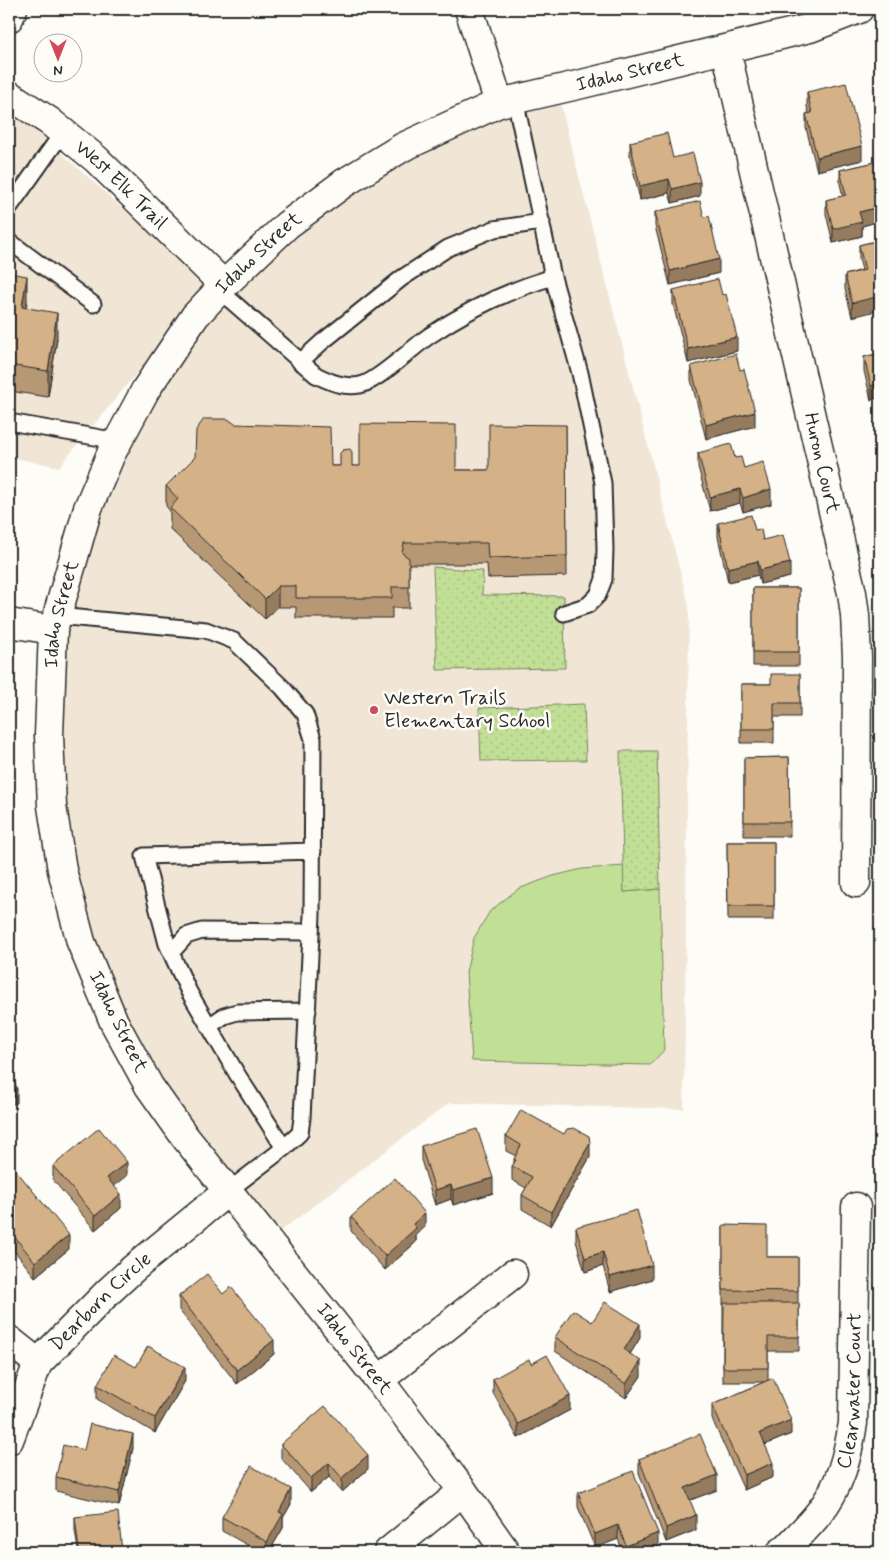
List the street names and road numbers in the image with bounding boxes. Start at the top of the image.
street label: Idaho Street [574,46,687,98]
street label: West Elk Trail [69,134,173,235]
street label: Idaho Street [209,205,307,300]
street label: Huron Court [797,410,847,516]
street label: Idaho Street [38,557,86,668]
street label: Idaho Street [82,967,154,1077]
street label: Dearborn Circle [43,1246,157,1357]
street label: Idaho Street [310,1297,399,1401]
street label: Clearwater Court [830,1312,868,1472]

